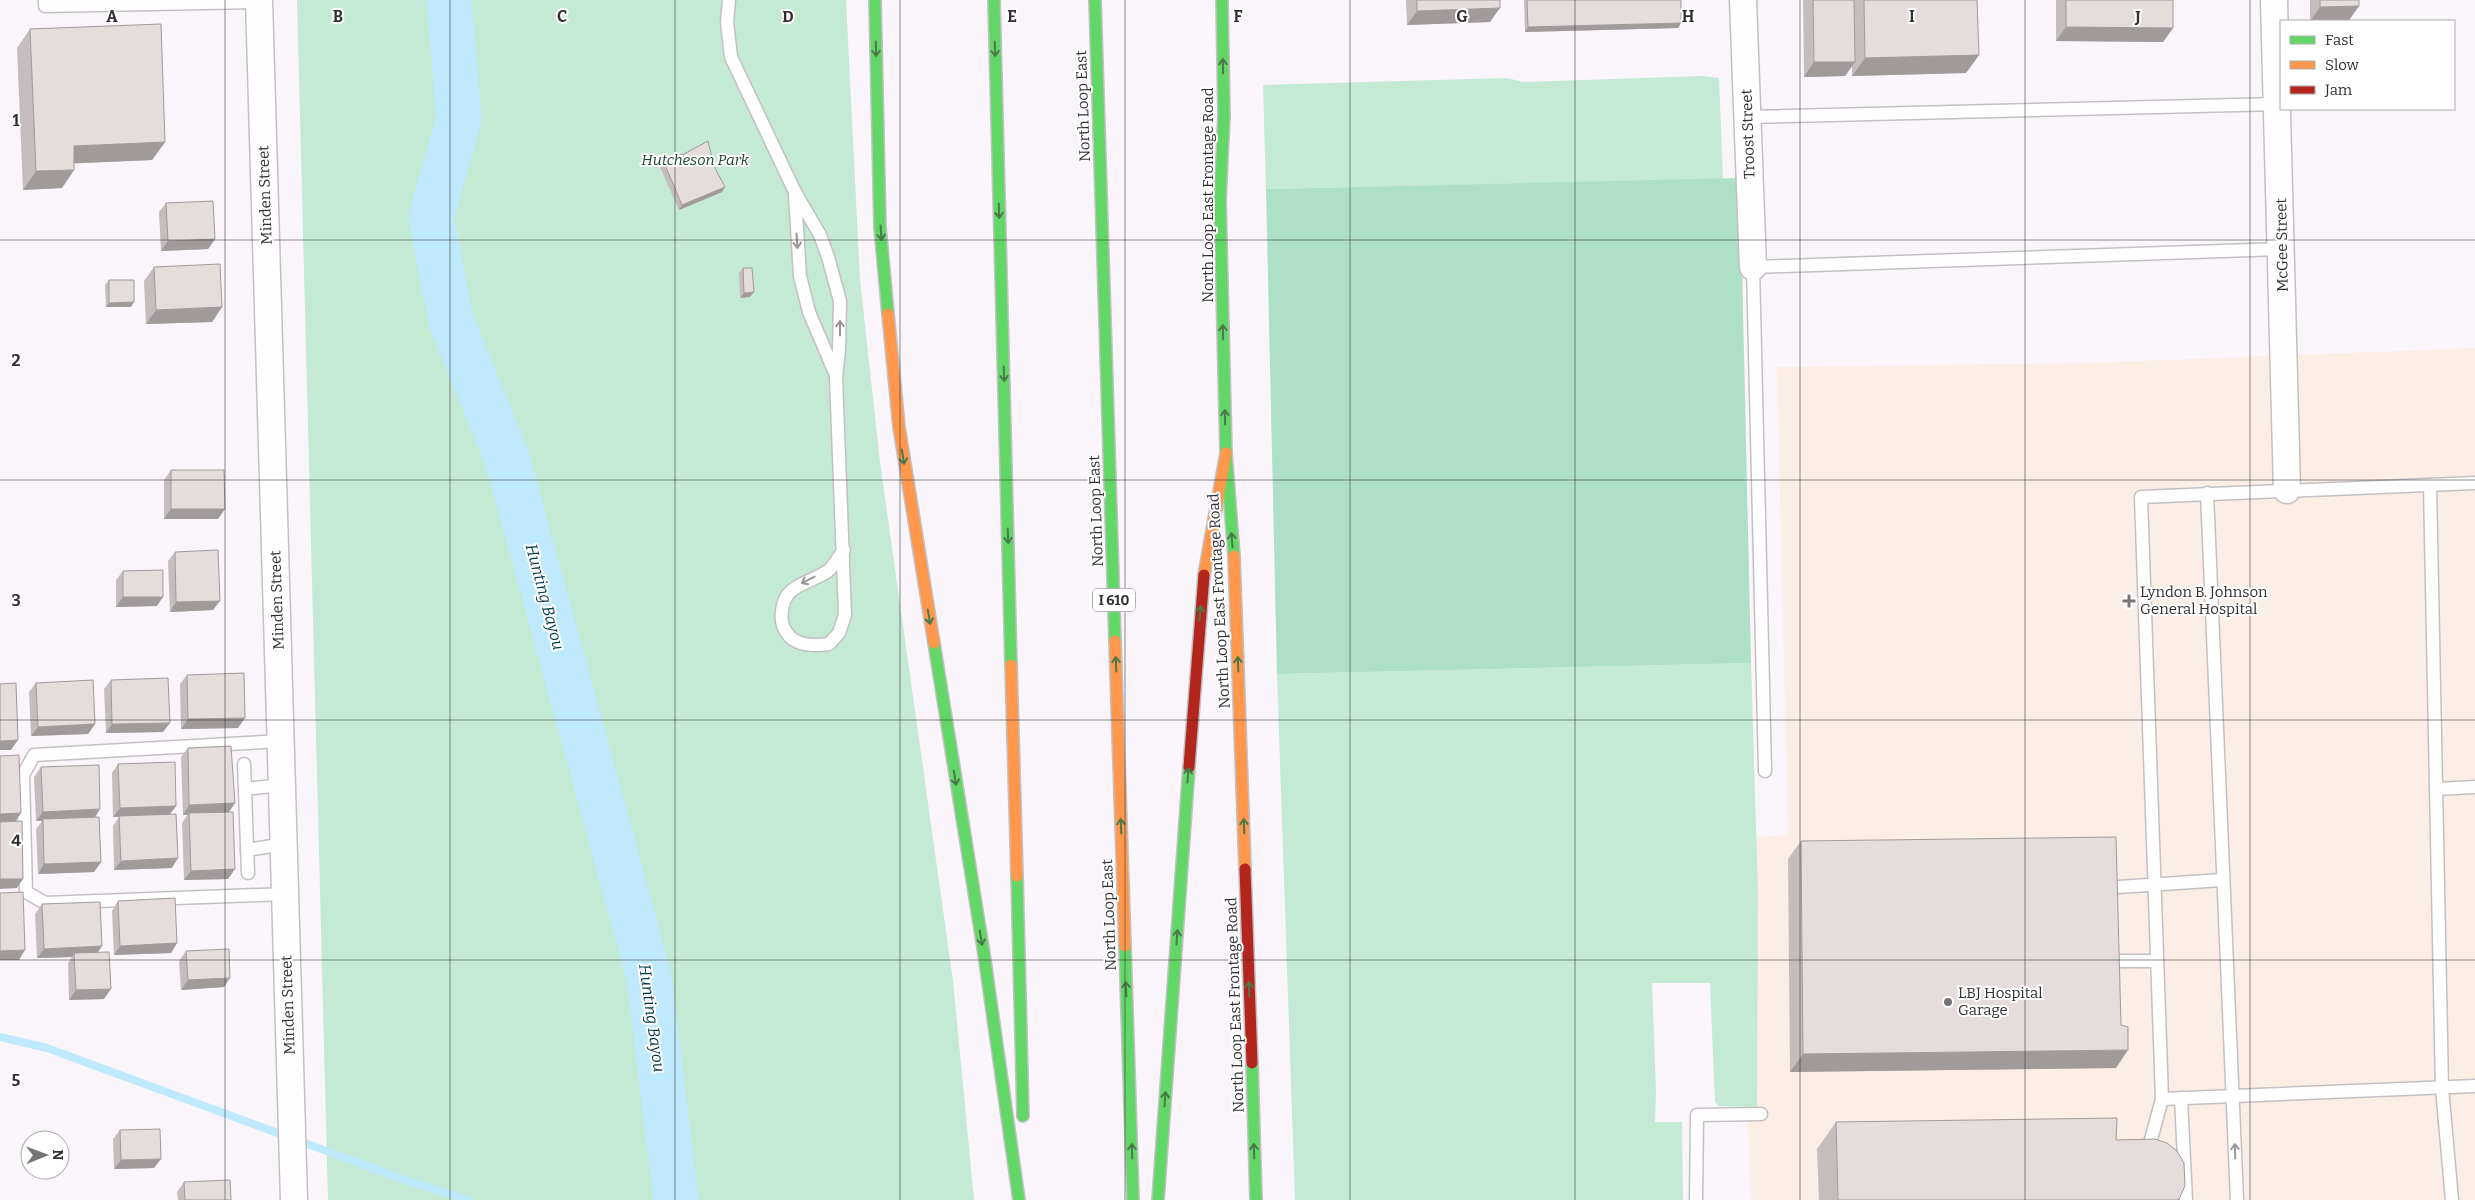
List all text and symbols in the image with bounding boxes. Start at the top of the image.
text: A [106,7,118,26]
text: B [333,7,343,26]
text: C [557,7,567,26]
text: D [782,7,794,26]
text: E [1007,7,1017,26]
text: F [1234,7,1243,26]
text: G [1456,7,1468,26]
text: H [1682,7,1695,26]
text: I [1909,7,1915,26]
text: J [2134,7,2141,26]
legend [2280,20,2455,110]
text: Fast [2325,31,2354,49]
one-way arrow [871,40,881,56]
one-way arrow [990,40,1000,56]
street label: North Loop East [1072,49,1094,162]
text: Slow [2325,56,2360,74]
one-way arrow [1218,59,1228,75]
text: Jam [2324,81,2353,99]
street label: North Loop East Frontage Road [1199,87,1217,303]
street label: Troost Street [1737,88,1759,179]
text: 1 [13,111,20,130]
street label: Minden Street [254,145,276,245]
park label: Hutcheson Park [641,151,750,169]
street label: McGee Street [2272,197,2292,292]
one-way arrow [995,203,1004,219]
one-way arrow [876,224,886,240]
one-way arrow [793,233,802,249]
one-way arrow [835,321,844,337]
one-way arrow [1218,324,1228,340]
text: 2 [11,351,21,370]
one-way arrow [999,365,1008,381]
one-way arrow [1220,409,1230,426]
one-way arrow [899,449,909,465]
street label: North Loop East [1085,454,1107,567]
street label: North Loop East Frontage Road [1204,493,1234,709]
one-way arrow [1003,528,1013,544]
one-way arrow [1228,533,1237,549]
water label: Hunting Bayou [522,542,568,652]
street label: Minden Street [266,550,288,650]
one-way arrow [801,576,816,585]
place label: Lyndon B. Johnson General Hospital [2140,583,2268,618]
road number: I 610 [1093,588,1135,612]
text: 3 [11,591,21,610]
marker: Lyndon B. Johnson General Hospital [2122,594,2136,608]
one-way arrow [1195,605,1204,621]
one-way arrow [925,609,935,625]
one-way arrow [1111,656,1121,672]
one-way arrow [1234,656,1243,672]
one-way arrow [1184,767,1193,783]
one-way arrow [951,769,961,785]
one-way arrow [1117,819,1126,835]
one-way arrow [1239,819,1249,835]
text: 4 [11,831,21,850]
street label: North Loop East [1098,858,1120,971]
street label: North Loop East Frontage Road [1222,897,1248,1113]
one-way arrow [1172,929,1181,945]
one-way arrow [977,930,987,946]
street label: Minden Street [277,955,299,1055]
water label: Hunting Bayou [635,963,669,1073]
one-way arrow [1122,981,1131,997]
one-way arrow [1244,981,1254,998]
place label: LBJ Hospital Garage [1958,984,2043,1019]
marker: LBJ Hospital Garage [1942,996,1954,1008]
text: 5 [12,1071,21,1090]
one-way arrow [1160,1091,1170,1107]
north arrow [20,1130,70,1180]
one-way arrow [1127,1144,1136,1160]
one-way arrow [1250,1144,1259,1160]
one-way arrow [2231,1144,2240,1160]
text: N [49,1149,66,1161]

